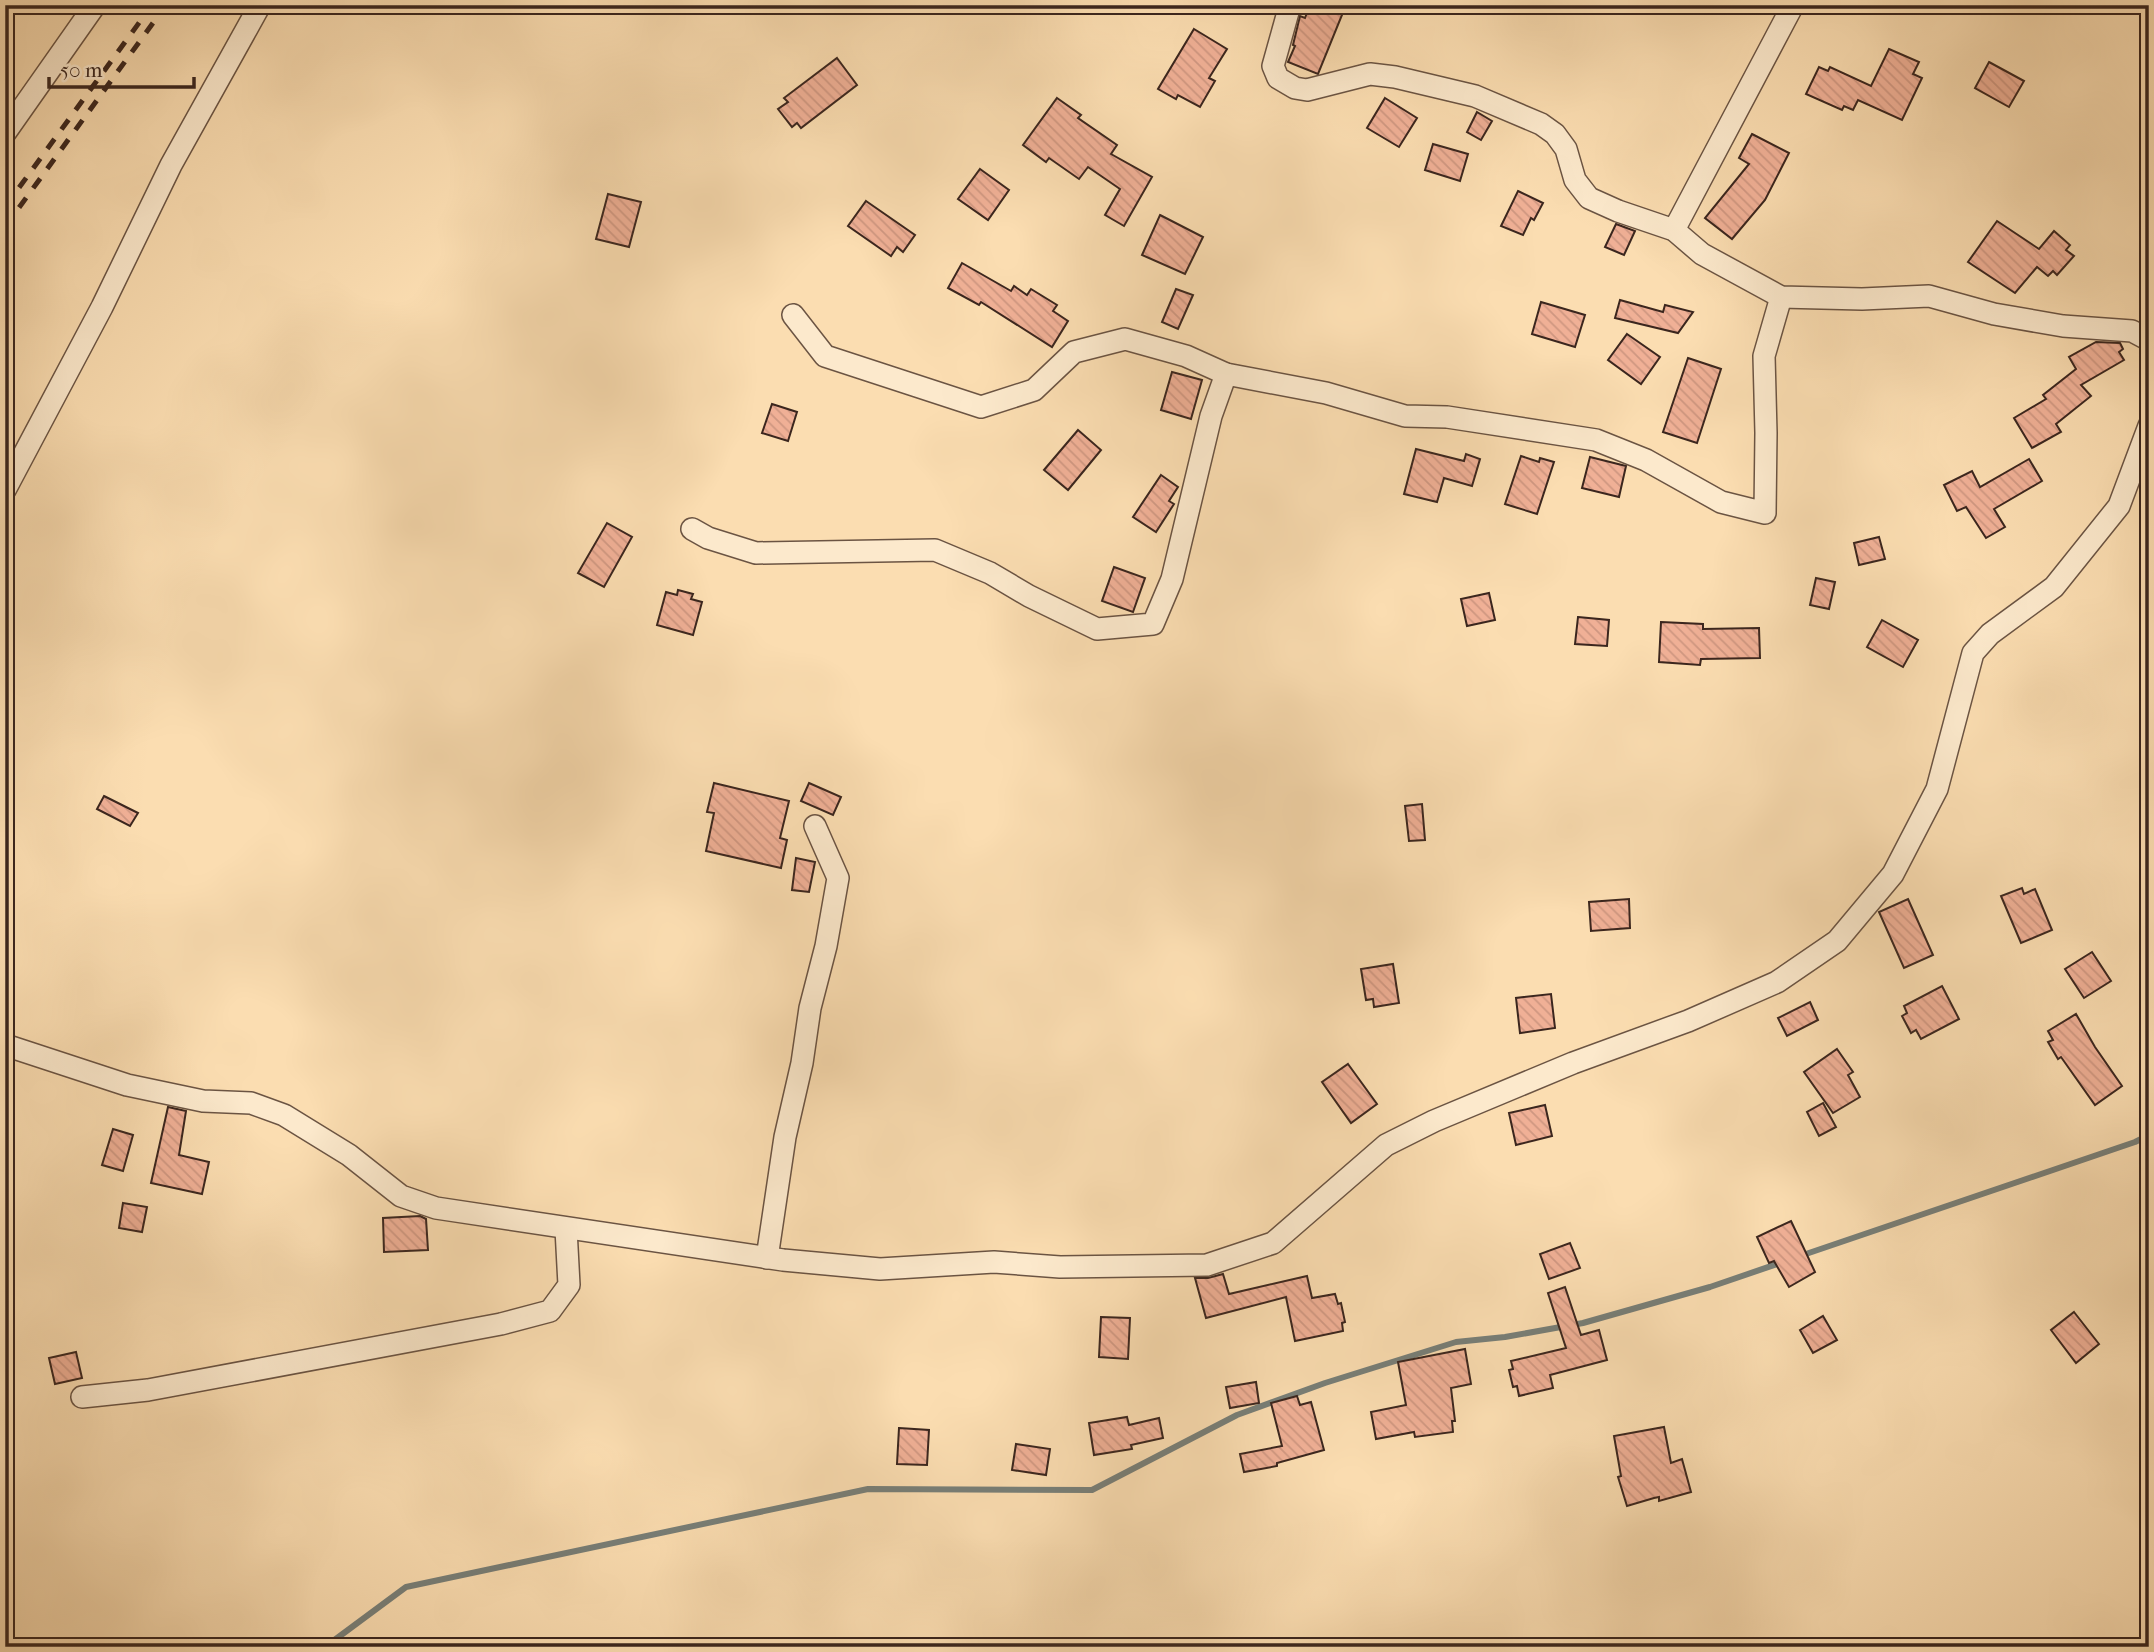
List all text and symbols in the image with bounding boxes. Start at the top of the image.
scale bar [49,46,194,90]
text: 50 m [60,58,103,82]

